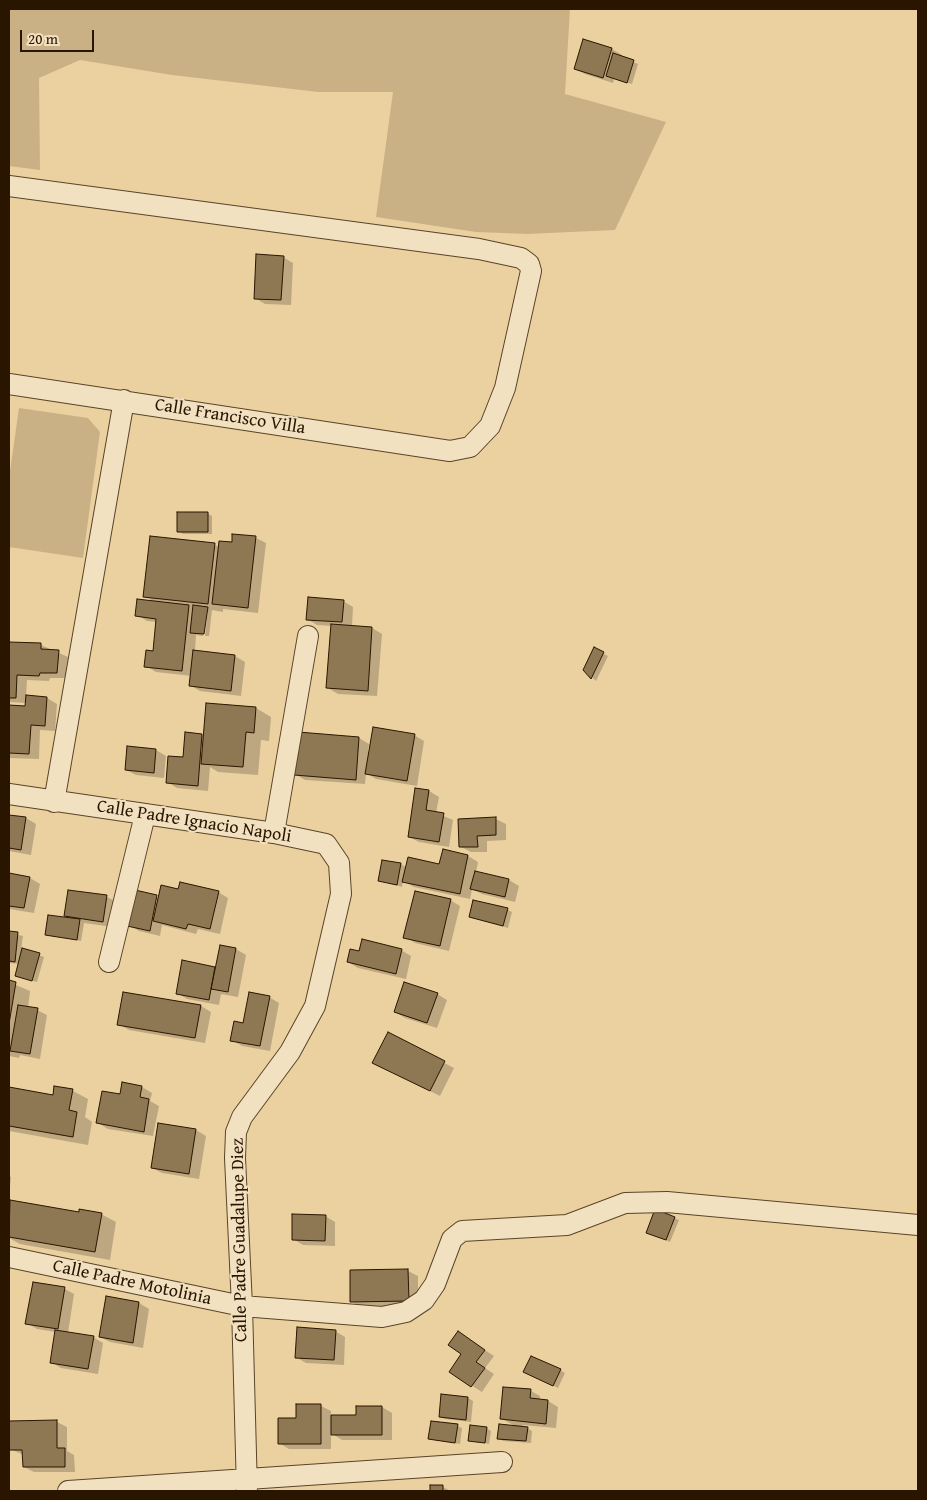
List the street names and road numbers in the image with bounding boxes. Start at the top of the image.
street label: Calle Francisco Villa [153,394,307,440]
street label: Calle Padre Ignacio Napoli [95,796,293,848]
street label: Calle Padre Guadalupe Diez [227,1138,253,1342]
street label: Calle Padre Motolinia [51,1256,213,1310]

